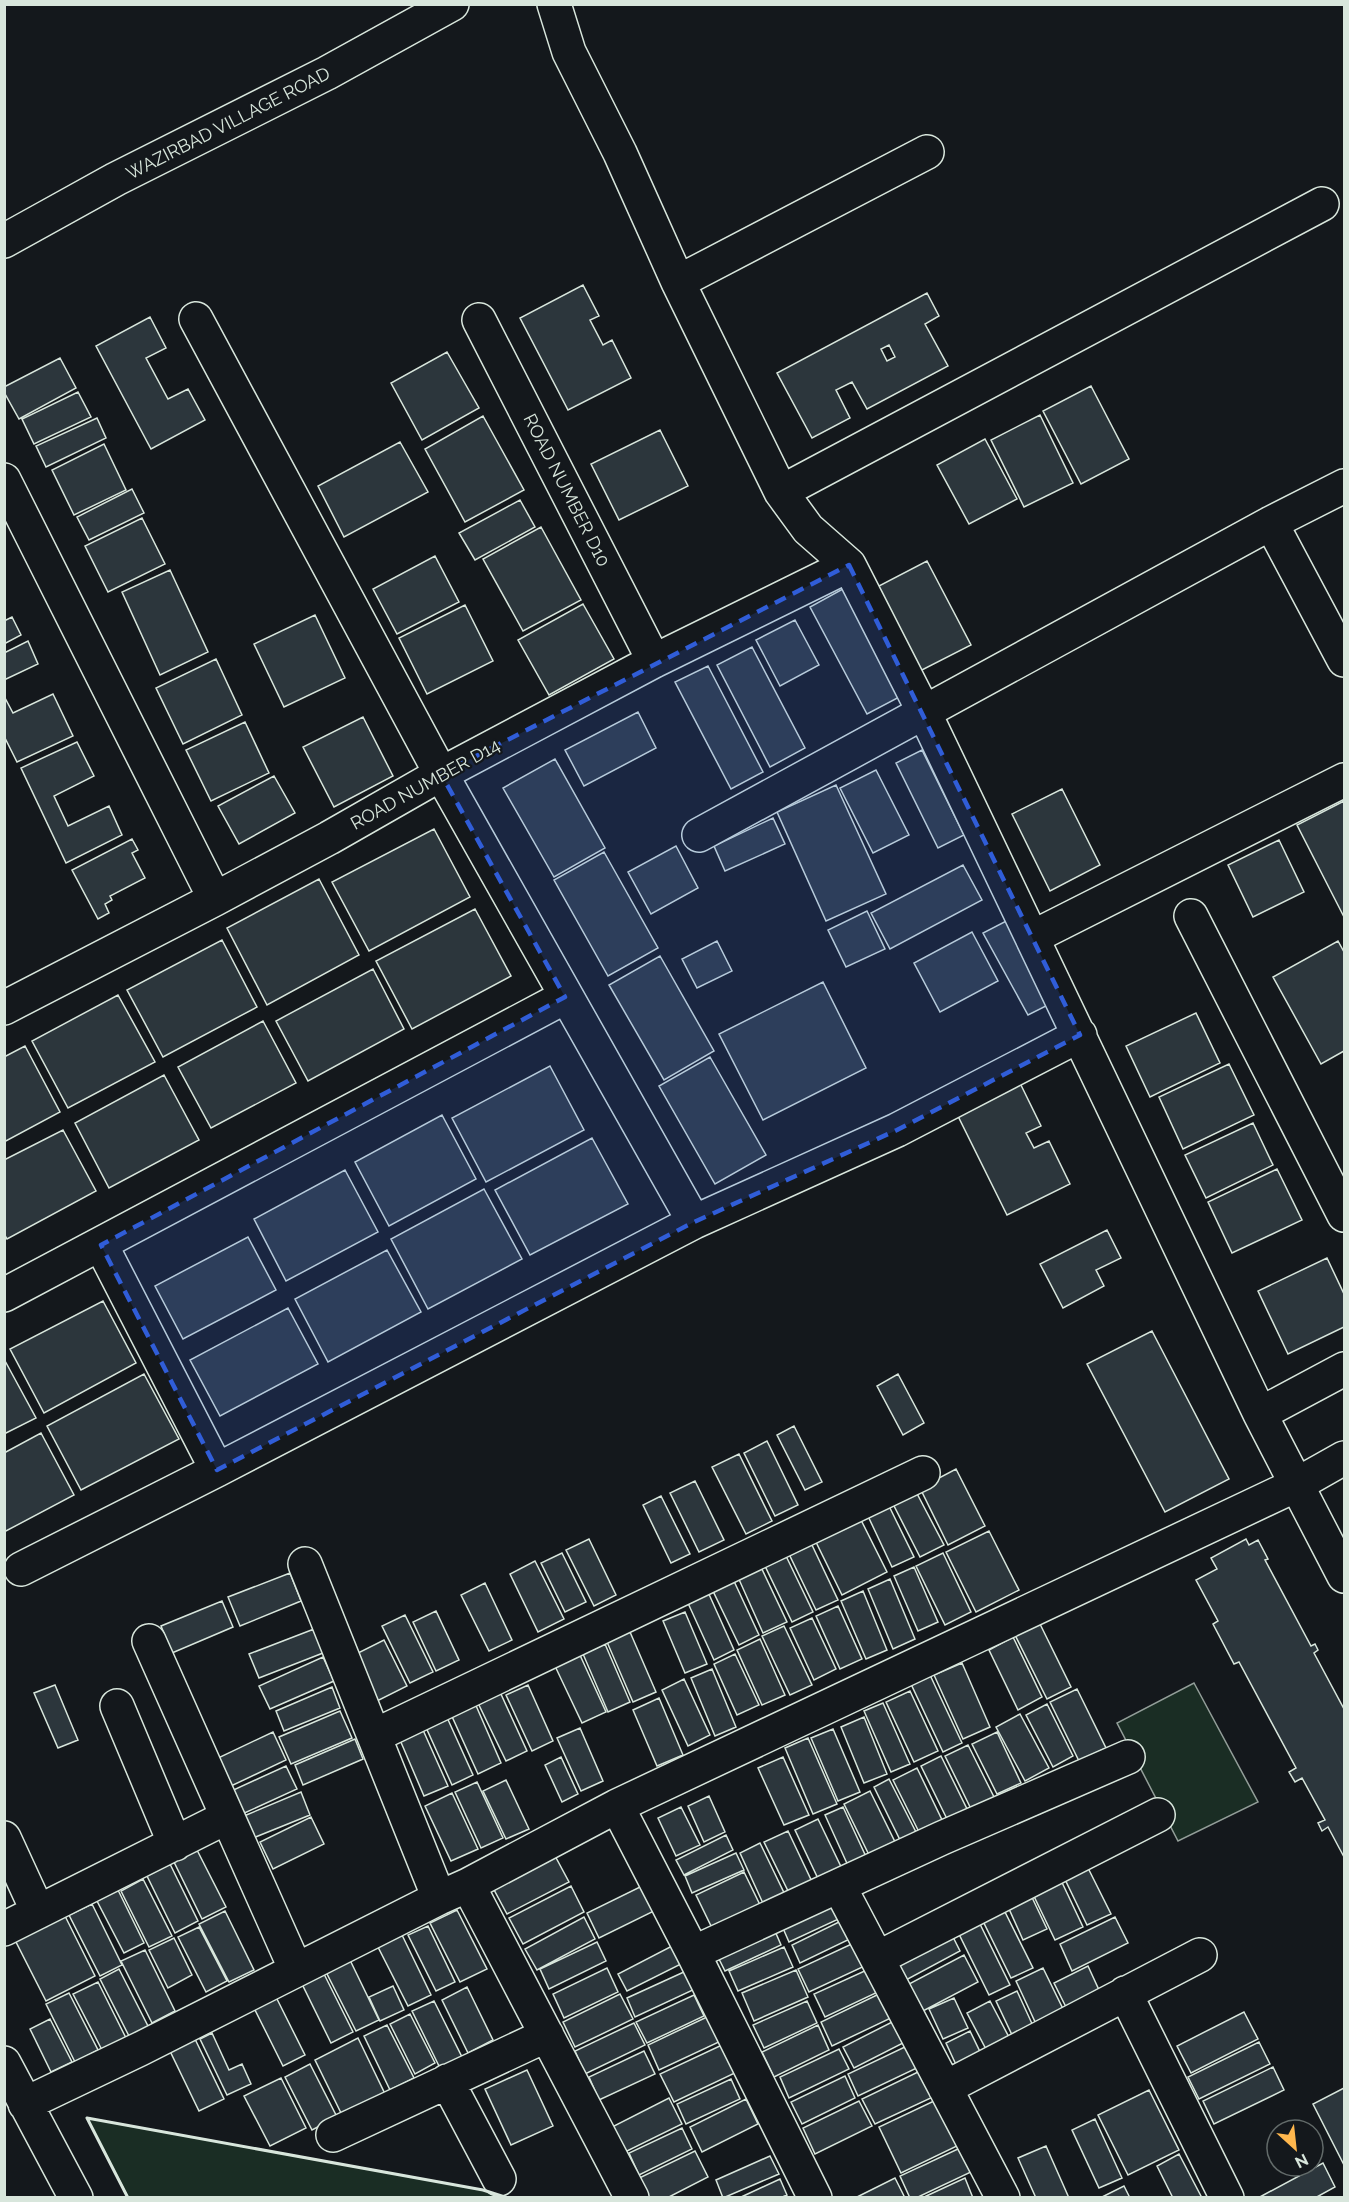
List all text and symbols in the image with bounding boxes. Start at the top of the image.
street label: WAZIRBAD VILLAGE ROAD [123,62,334,184]
street label: ROAD NUMBER D10 [519,410,615,570]
street label: ROAD NUMBER D14 [347,734,503,834]
north arrow [1265,2118,1325,2178]
text: N [1292,2150,1311,2172]

